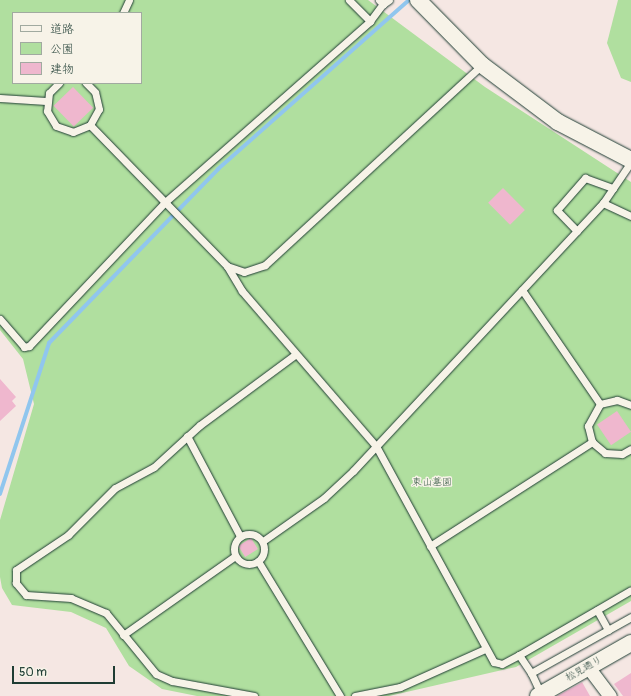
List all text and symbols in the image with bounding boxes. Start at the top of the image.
legend [12,12,142,84]
text: 道路 [50,22,74,37]
text: 公園 [50,42,74,57]
text: 建物 [50,62,74,77]
park label: 東山墓園 [412,477,452,489]
street label: 松見通り [564,654,604,684]
scale bar [14,658,117,684]
text: 50 m [19,665,47,680]

